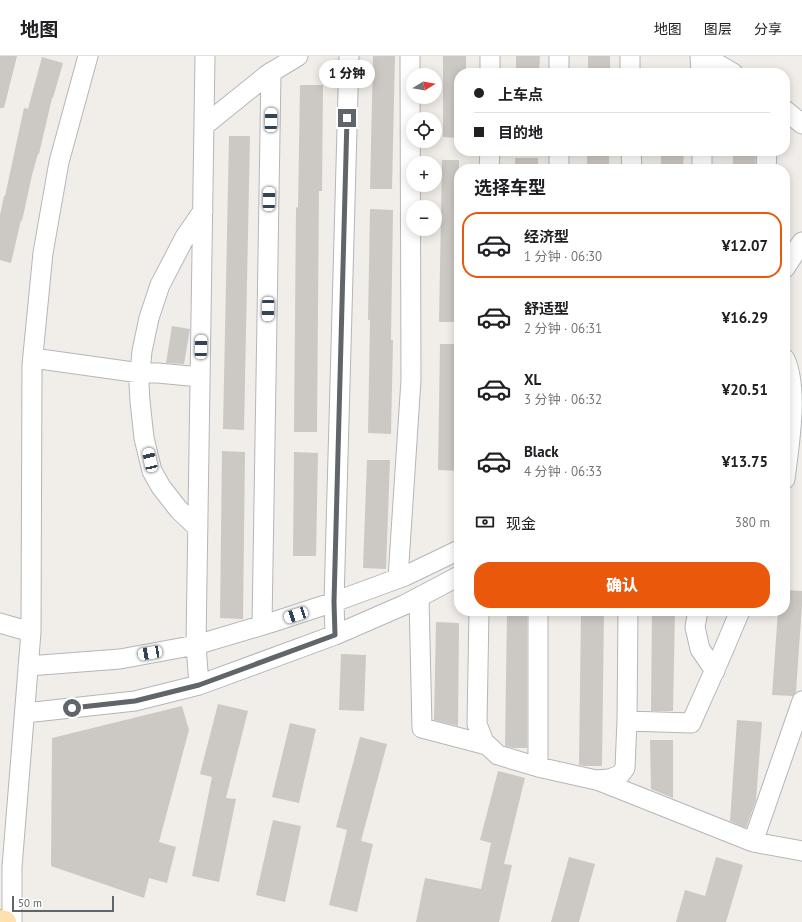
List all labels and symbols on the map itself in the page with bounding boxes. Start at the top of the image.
callout: 1 分钟 [319,60,375,88]
north arrow [406,68,442,104]
car [265,108,277,132]
route end [338,109,356,127]
car [263,187,275,211]
car [262,297,274,321]
car [195,335,207,359]
car [141,447,159,473]
car [283,606,309,624]
car [137,645,163,661]
route start [63,699,81,717]
scale bar [12,894,114,913]

